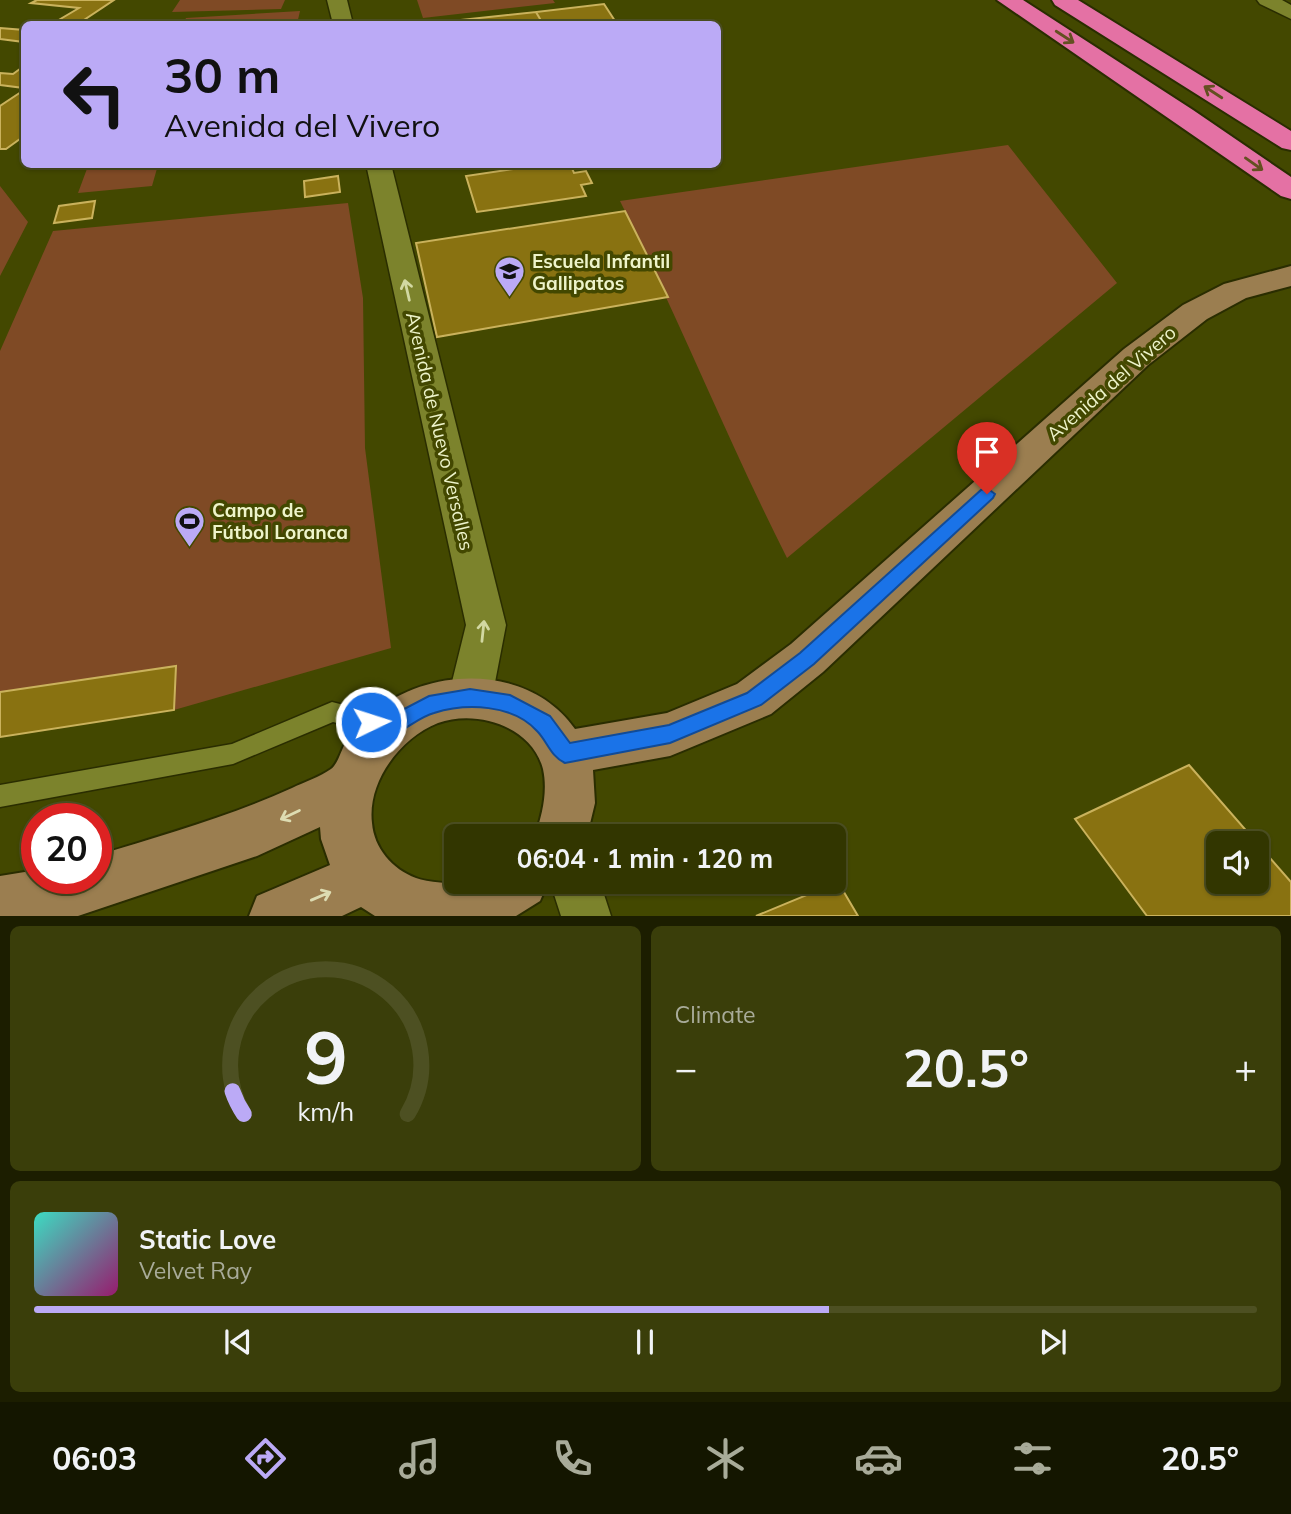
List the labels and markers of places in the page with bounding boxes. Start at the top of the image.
place label: Escuela Infantil Gallipatos [532,249,670,295]
school or university icon: Escuela Infantil Gallipatos [492,255,526,299]
pin [957,422,1017,494]
place label: Campo de Fútbol Loranca [212,498,348,544]
sports icon: Campo de Fútbol Loranca [172,504,206,548]

